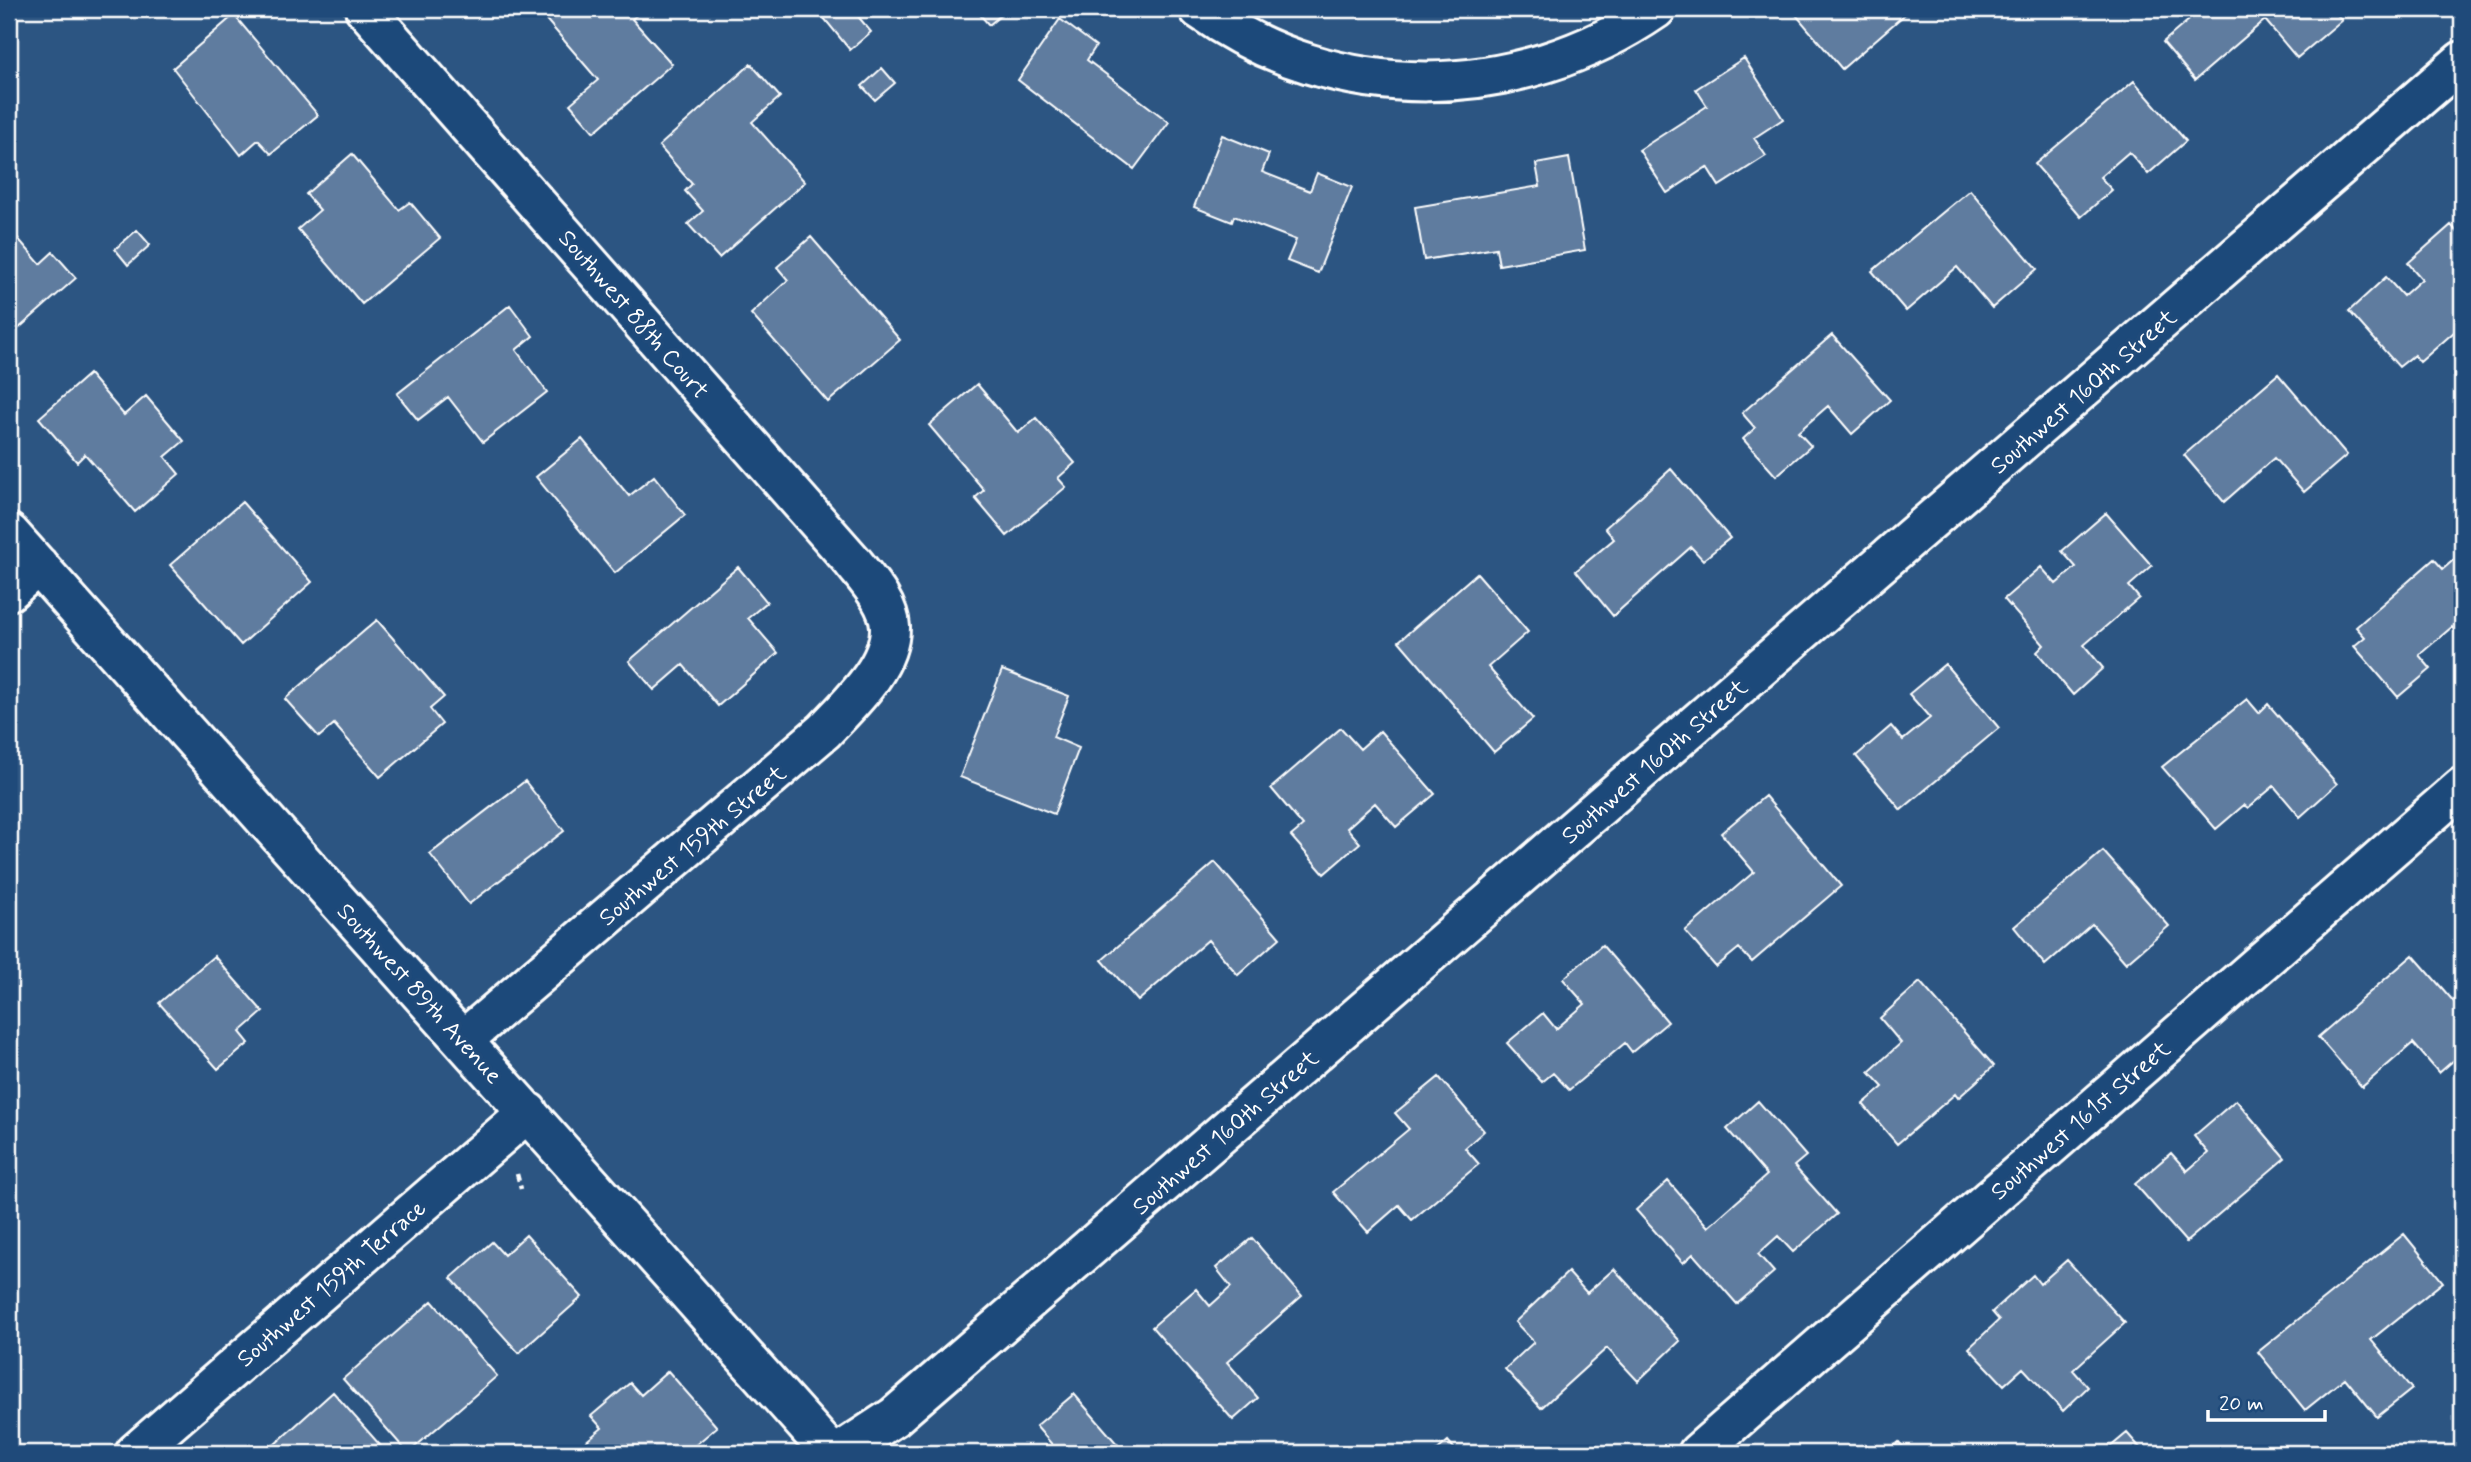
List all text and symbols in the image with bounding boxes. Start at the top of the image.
street label: Southwest 88th Court [551,224,715,406]
street label: Southwest 160th Street [1984,303,2184,482]
street label: Southwest 160th Street [1555,673,1755,852]
street label: Southwest 159th Street [593,759,793,934]
street label: Southwest 89th Avenue [329,897,509,1091]
street label: Southwest 161st Street [1985,1034,2177,1208]
street label: Southwest 160th Street [1126,1044,1326,1223]
street label: Southwest 159th Terrace [231,1193,433,1375]
scale bar [2208,1378,2326,1422]
text: 20 m [2219,1390,2264,1418]

